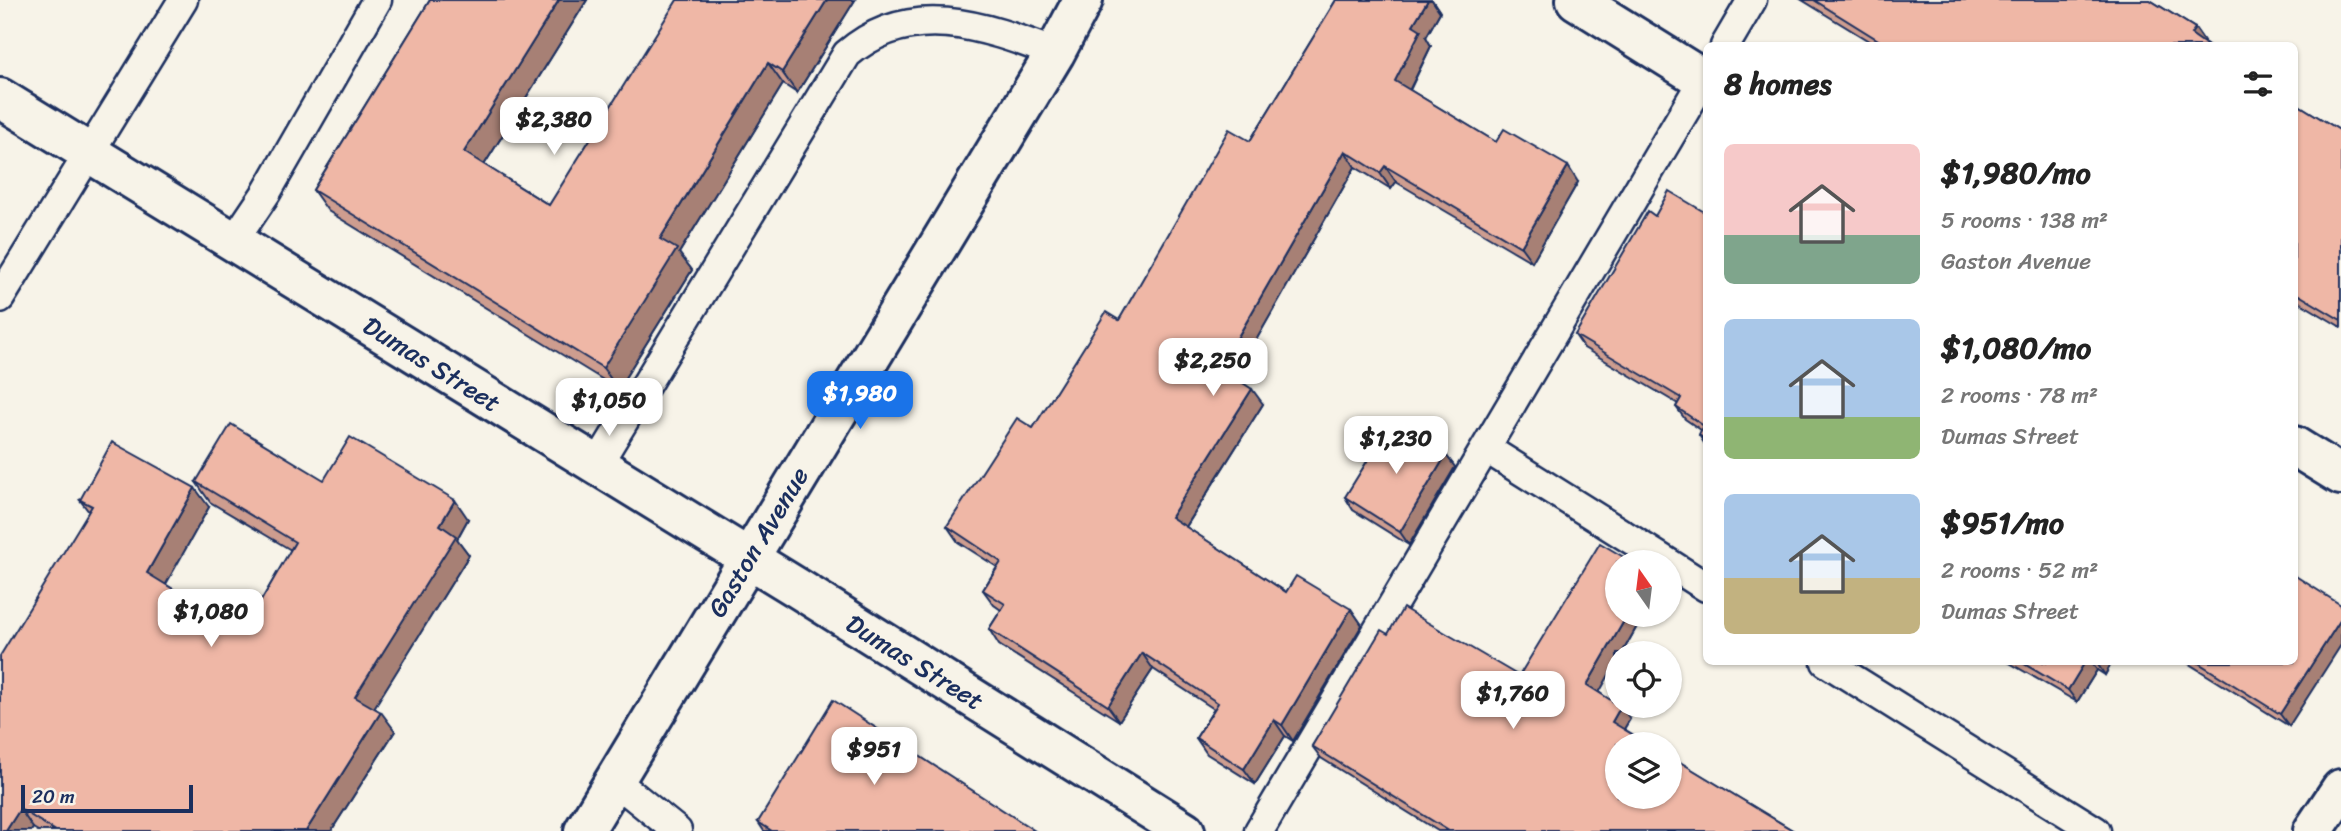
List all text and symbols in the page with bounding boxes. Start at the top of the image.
text: 8 homes [1724,57,1832,111]
icon: filters [2239,65,2277,103]
pin: $2,380 [497,97,611,157]
text: $2,380 [516,99,592,140]
text: $1,980/mo [1941,146,2091,200]
icon: home [1780,172,1864,256]
text: 5 rooms · 138 m² [1941,200,2108,241]
text: Gaston Avenue [1941,241,2091,282]
street label: Dumas Street [354,303,510,425]
text: $1,080/mo [1941,321,2091,375]
pin: $2,250 [1156,338,1270,398]
text: $2,250 [1175,340,1251,381]
icon: home [1780,347,1864,431]
pin: $1,980 [803,372,917,431]
text: $1,980 [823,373,897,414]
text: 2 rooms · 78 m² [1941,375,2098,416]
pin: $1,050 [552,378,666,438]
text: $1,050 [572,380,646,421]
pin: $1,230 [1339,416,1453,476]
text: Dumas Street [1941,416,2079,457]
text: $1,230 [1360,418,1432,459]
street label: Gaston Avenue [695,457,821,627]
text: $951/mo [1941,496,2064,550]
icon: home [1780,522,1864,606]
north arrow [1605,550,1682,626]
map controls [1605,550,1682,809]
text: 2 rooms · 52 m² [1941,550,2098,591]
pin: $1,080 [154,590,268,649]
text: $1,080 [174,591,248,632]
text: Dumas Street [1941,591,2079,632]
street label: Dumas Street [837,601,993,723]
button: locate [1605,641,1682,718]
pin: $1,760 [1456,672,1570,731]
text: $1,760 [1477,673,1549,714]
pin: $951 [833,728,915,787]
text: $951 [847,729,901,770]
button: layers [1605,732,1682,809]
text: 20 m [32,780,75,813]
scale bar [21,782,192,814]

